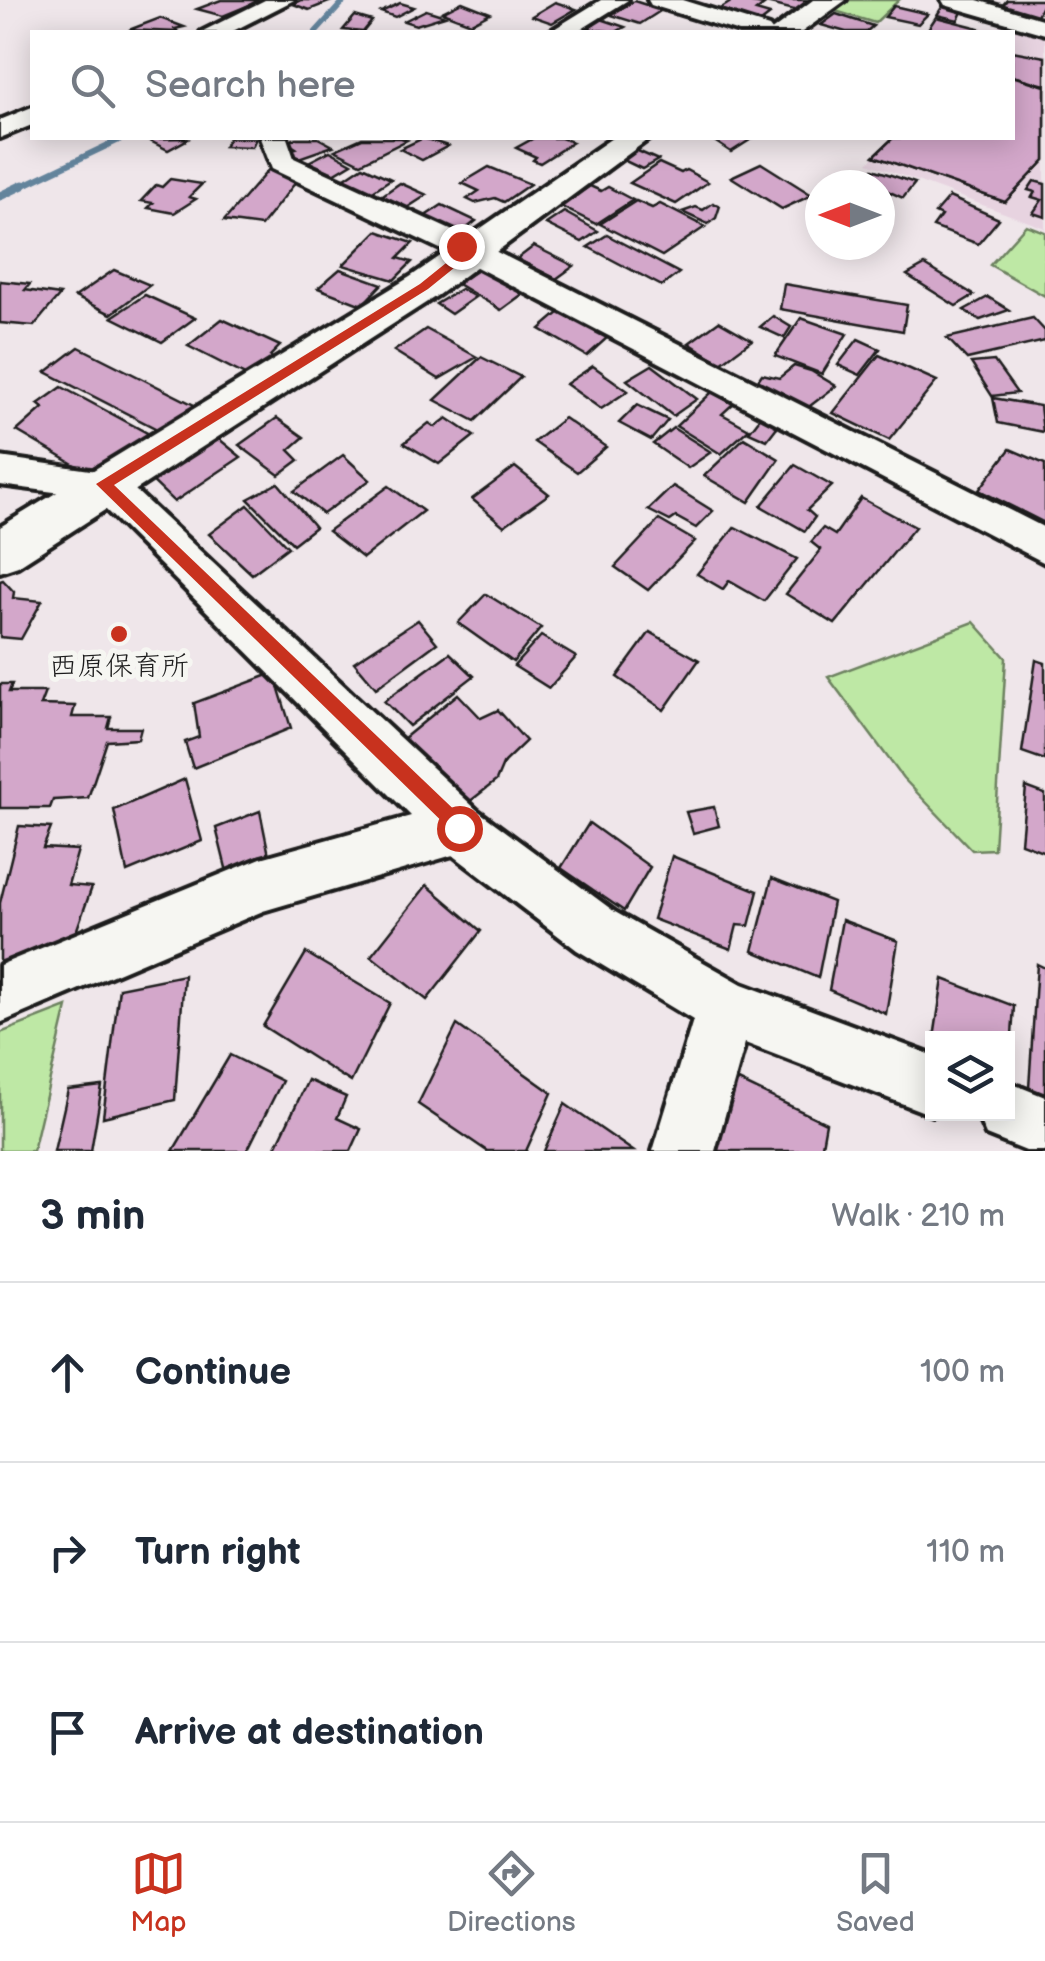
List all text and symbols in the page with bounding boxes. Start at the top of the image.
search box [30,30,1015,140]
icon: search [65,58,120,113]
text: Search here [145,63,356,108]
north arrow [805,170,895,260]
route end [439,224,485,270]
marker: 西原保育所 [108,623,130,645]
place label: 西原保育所 [49,650,189,683]
route start [437,806,483,852]
map controls [925,1031,1015,1121]
button: layers [925,1031,1015,1121]
text: 3 min [40,1191,145,1242]
text: Walk · 210 m [831,1197,1005,1236]
icon: ahead [40,1345,95,1400]
text: Continue [135,1350,291,1395]
text: 100 m [920,1353,1005,1392]
icon: right [40,1525,95,1580]
text: Turn right [135,1530,300,1575]
text: 110 m [926,1533,1005,1572]
icon: arrive [40,1705,95,1760]
text: Arrive at destination [135,1710,484,1755]
tab: Map [130,1846,187,1939]
tab: Directions [447,1846,576,1939]
tab: Saved [836,1846,915,1939]

